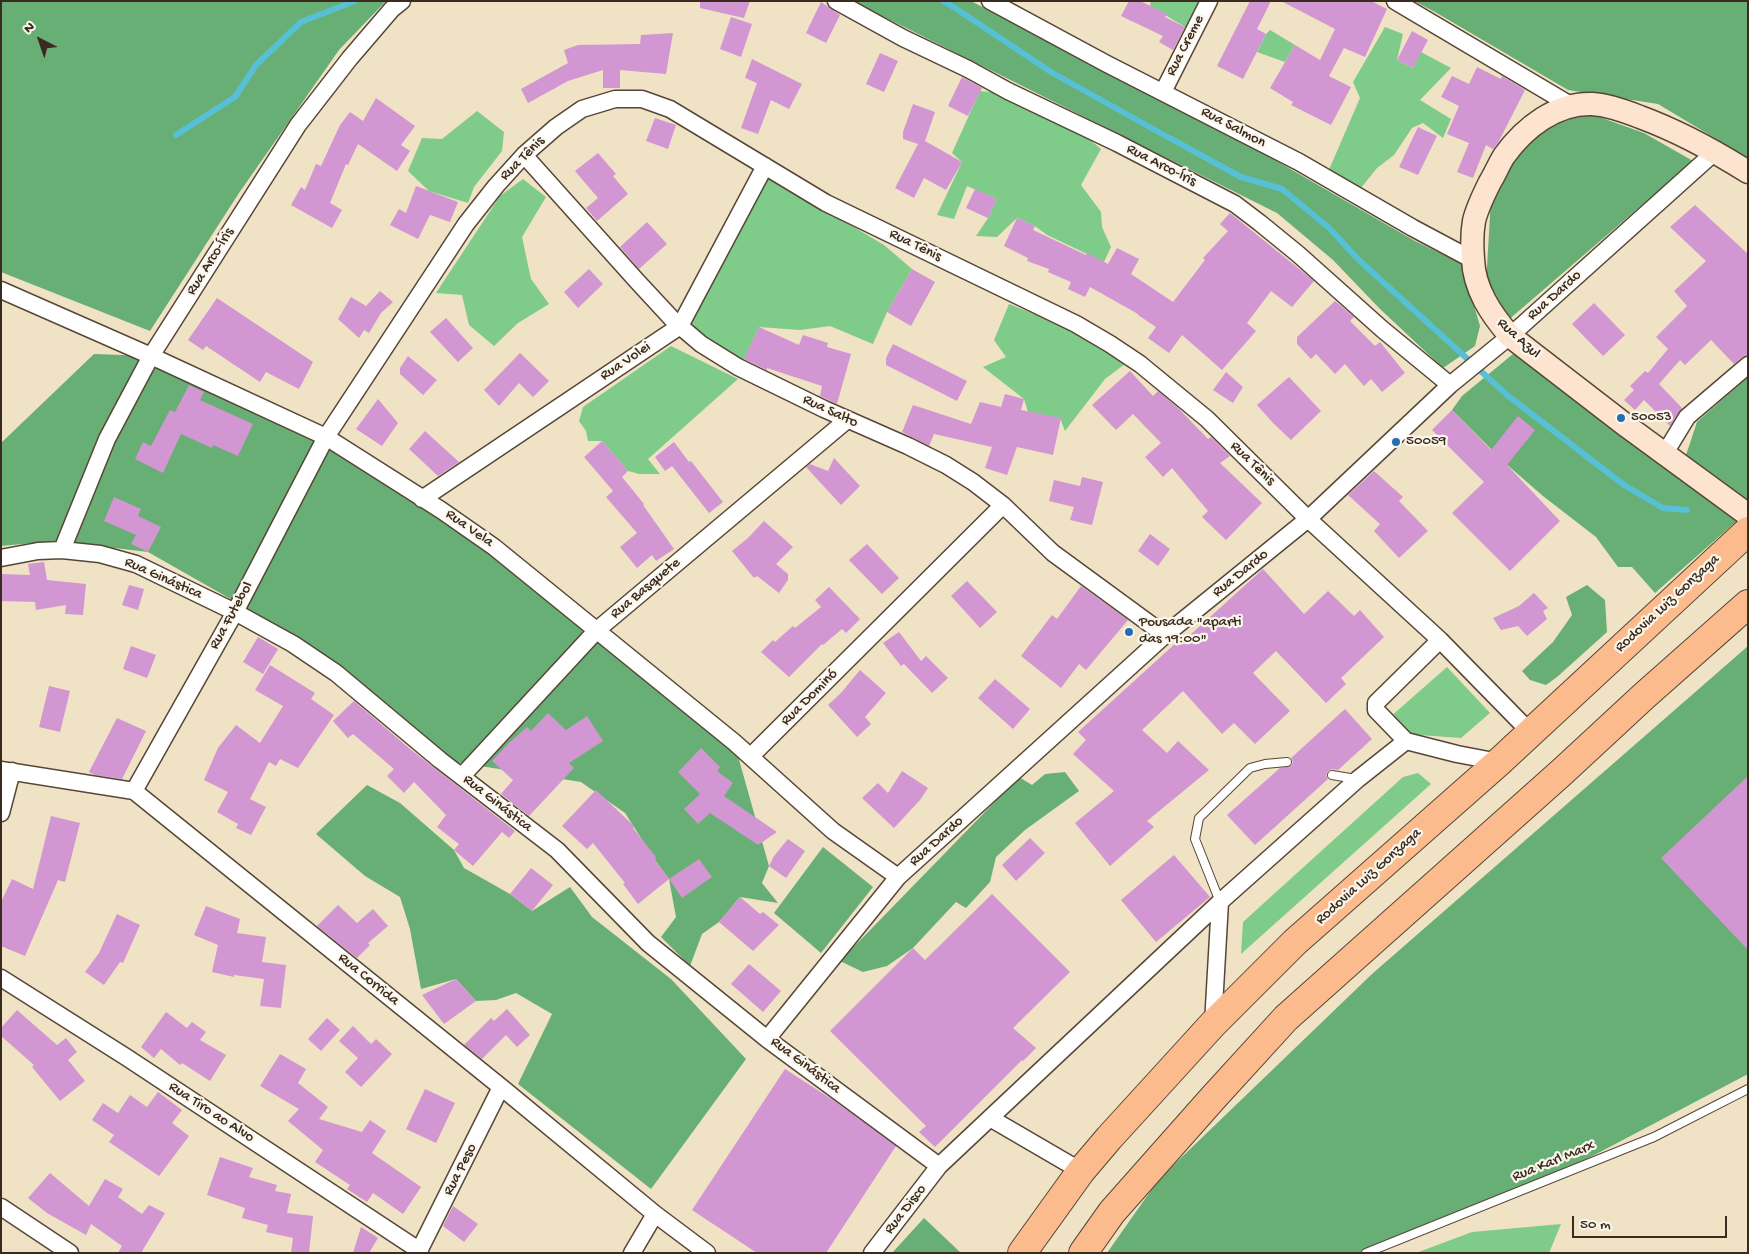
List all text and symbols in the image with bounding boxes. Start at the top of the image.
street label: Rua Creme [1163,12,1209,80]
north arrow [15,15,65,65]
text: N [21,19,39,38]
street label: Rua Salmon [1197,103,1269,153]
street label: Rua Tênis [497,133,549,185]
street label: Rua Arco-Íris [1123,141,1199,191]
street label: Rua Arco-Íris [183,225,239,299]
street label: Rua Tênis [886,226,944,266]
street label: Rua Dardo [1524,267,1586,325]
street label: Rua Azul [1492,315,1544,363]
street label: Rua Volei [597,339,655,385]
street label: Rua Salto [799,391,861,433]
place label: 50053 [1631,409,1672,427]
marker: 50053 [1615,412,1627,424]
place label: 50059 [1406,433,1446,451]
marker: 50059 [1390,436,1402,448]
street label: Rua Tênis [1226,438,1278,490]
street label: Rua Vela [442,506,496,552]
street label: Rua Dardo [1209,546,1273,602]
street label: Rodovia Luiz Gonzaga [1612,551,1724,657]
street label: Rua Ginástica [121,554,205,604]
street label: Rua Basquete [607,554,685,624]
street label: Rua Futebol [206,579,258,653]
place label: Pousada "aparti das 19:00" [1139,614,1242,649]
marker: Pousada "aparti das 19:00" [1123,626,1135,638]
street label: Rua Dominó [778,666,842,730]
street label: Rua Ginástica [459,771,535,837]
street label: Rua Dardo [906,813,968,871]
street label: Rodovia Luiz Gonzaga [1312,825,1426,929]
street label: Rua Corrida [334,950,402,1010]
street label: Rua Ginástica [766,1034,844,1098]
street label: Rua Tiro ao Alvo [165,1079,257,1147]
street label: Rua Karl Marx [1510,1137,1598,1187]
street label: Rua Peso [440,1141,482,1199]
street label: Rua Disco [881,1182,931,1238]
scale bar [1574,1206,1729,1238]
text: 50 m [1580,1216,1611,1234]

